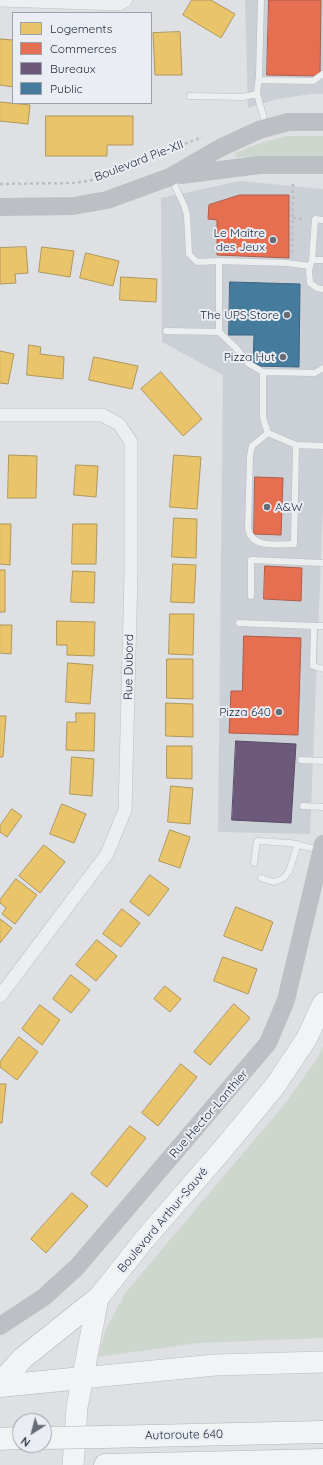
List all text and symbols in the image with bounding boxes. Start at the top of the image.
legend [12,12,152,104]
text: Logements [50,21,112,36]
text: Commerces [50,41,117,56]
text: Bureaux [50,61,96,76]
text: Public [50,81,83,96]
street label: Boulevard Pie-XII [92,137,186,185]
place label: Le Maître des Jeux [214,226,265,254]
marker: Le Maître des Jeux [268,235,278,245]
place label: The UPS Store [200,308,279,322]
marker: The UPS Store [282,310,292,320]
place label: Pizza Hut [224,350,275,364]
marker: Pizza Hut [278,352,288,362]
place label: A&W [275,500,303,514]
marker: A&W [262,502,272,512]
street label: Rue Dubord [121,634,137,700]
place label: Pizza 640 [219,705,271,719]
marker: Pizza 640 [274,707,284,717]
street label: Rue Hector-Lanthier [167,1067,251,1161]
street label: Boulevard Arthur-Sauvé [115,1164,211,1276]
north arrow [12,1413,52,1453]
street label: Autoroute 640 [145,1427,223,1443]
text: N [18,1434,33,1450]

